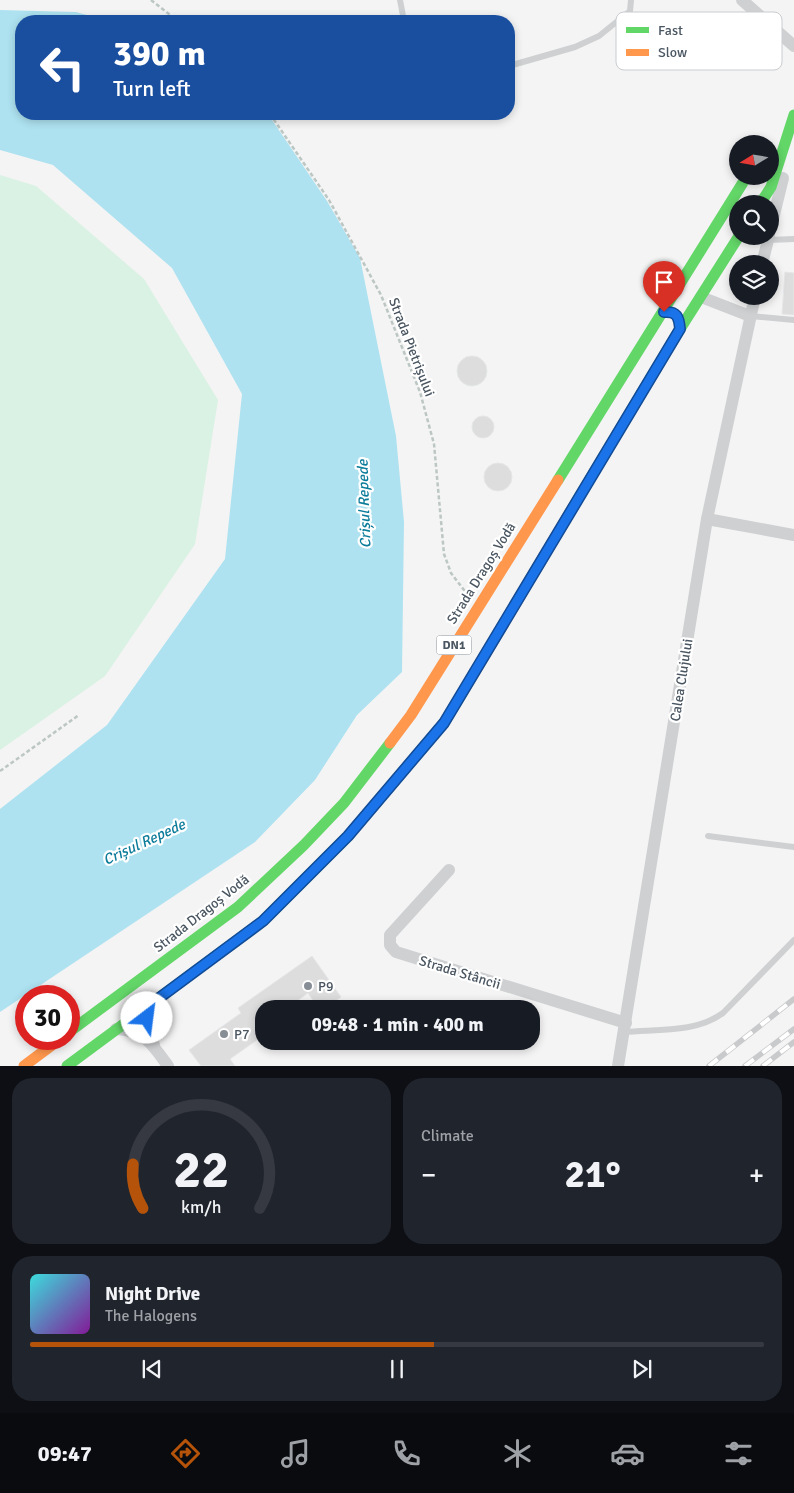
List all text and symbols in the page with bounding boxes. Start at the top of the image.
legend [616,12,782,70]
text: Fast [658,22,683,39]
text: 390 m [113,32,206,75]
icon: left [30,35,95,100]
text: Slow [658,44,687,61]
text: Turn left [113,75,191,102]
north arrow [729,135,779,185]
map controls [729,135,779,305]
button: search [729,195,779,245]
button: layers [729,255,779,305]
pin [643,261,685,312]
icon: arrive [650,268,678,296]
street label: Strada Pietrișului [385,295,438,399]
water label: Crișul Repede [353,458,375,549]
street label: Strada Dragoș Vodă [443,519,520,627]
road number: DN1 [436,636,472,654]
street label: Calea Clujului [667,637,696,723]
water label: Crișul Repede [100,814,189,869]
street label: Strada Dragoș Vodă [150,871,252,956]
street label: Strada Stâncii [417,952,503,993]
place label: P9 [318,978,334,995]
marker: P9 [302,980,314,992]
speed limit sign: 30 [15,985,80,1050]
position arrow [120,991,172,1043]
text: 09:48 · 1 min · 400 m [311,1013,484,1037]
place label: P7 [234,1026,250,1043]
marker: P7 [218,1028,230,1040]
text: Climate [421,1126,474,1146]
text: 22 [173,1138,230,1202]
text: 21° [564,1151,621,1198]
text: − [421,1158,436,1192]
text: + [749,1158,764,1192]
text: km/h [181,1196,222,1218]
text: Night Drive [105,1282,200,1306]
text: The Halogens [105,1306,197,1326]
icon: previous [138,1355,166,1383]
icon: pause [383,1355,411,1383]
icon: next [628,1355,656,1383]
icon: directions [168,1436,203,1471]
icon: music [278,1436,313,1471]
icon: phone [389,1436,424,1471]
icon: climate [500,1436,535,1471]
icon: car [610,1436,645,1471]
icon: filters [721,1436,756,1471]
text: 09:47 [38,1440,92,1467]

